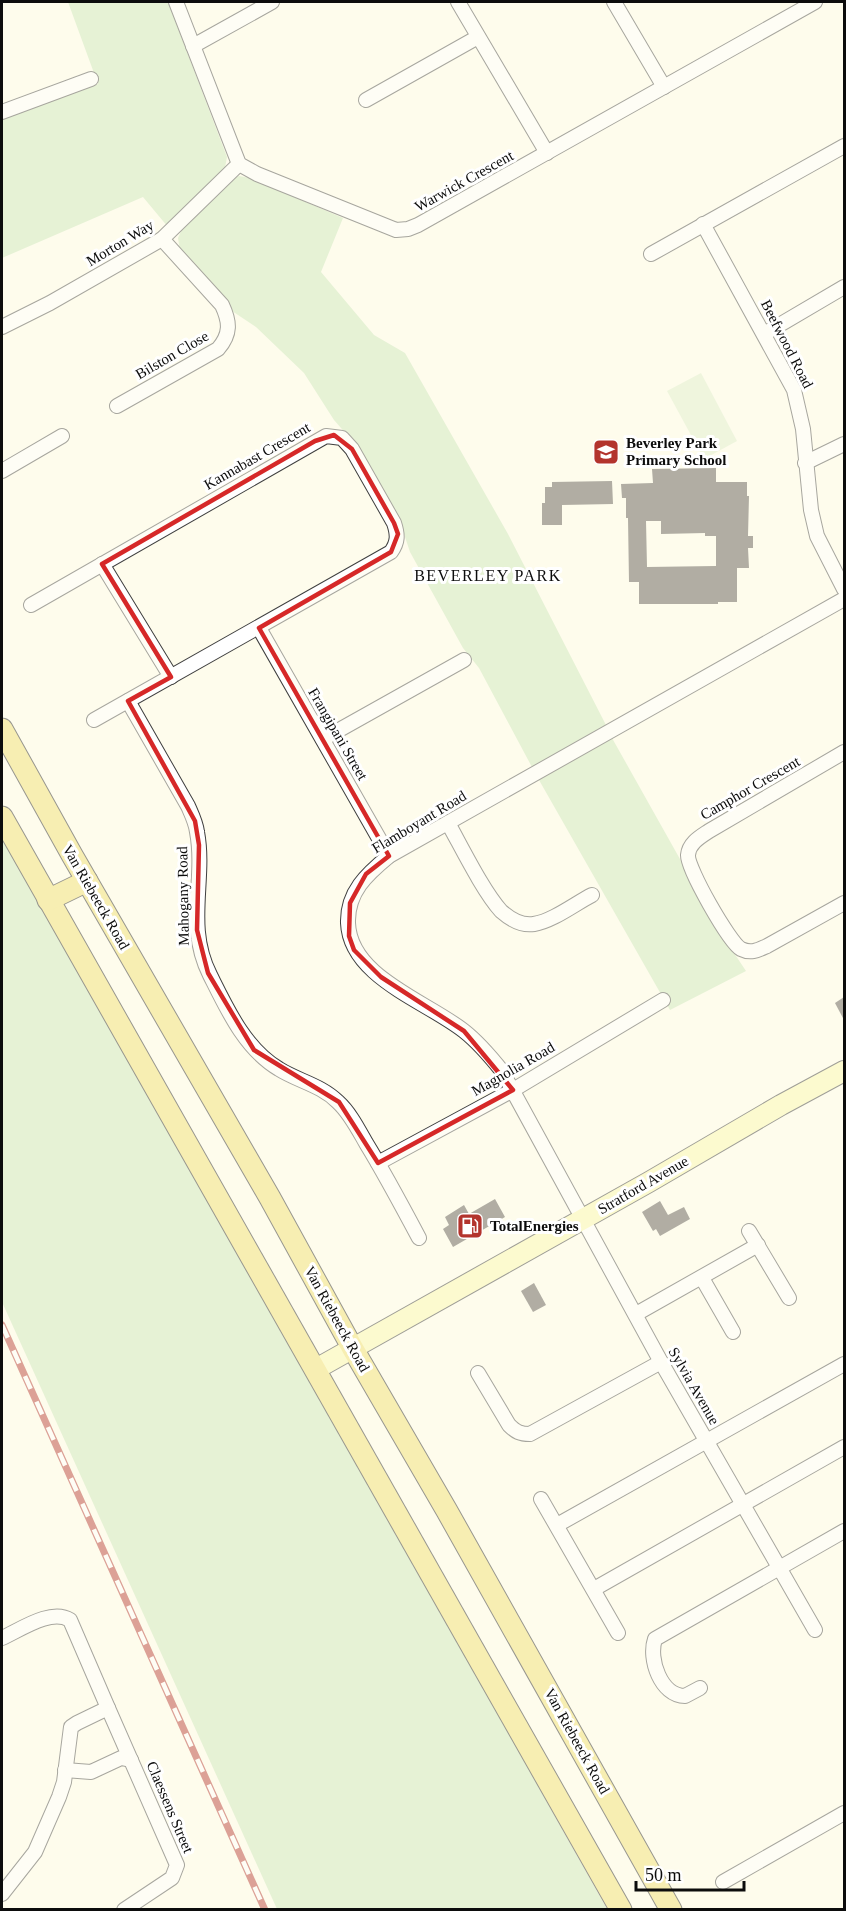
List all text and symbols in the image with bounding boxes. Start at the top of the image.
street label: Warwick Crescent [412,147,517,215]
street label: Morton Way [83,216,157,269]
street label: Beefwood Road [758,297,816,391]
street label: Bilston Close [133,328,211,382]
street label: Kannabast Crescent [201,419,313,493]
place label: Beverley Park Primary School [626,435,726,468]
school or university icon: Beverley Park Primary School [591,437,621,467]
district label: BEVERLEY PARK [414,567,562,584]
street label: Frangipani Street [305,685,371,784]
street label: Camphor Crescent [697,753,803,823]
street label: Flamboyant Road [369,787,469,856]
street label: Van Riebeeck Road [59,842,133,953]
street label: Mahogany Road [174,846,192,946]
street label: Magnolia Road [469,1039,558,1099]
street label: Stratford Avenue [595,1152,691,1217]
fuel station icon: TotalEnergies [455,1211,485,1241]
place label: TotalEnergies [490,1218,579,1234]
street label: Van Riebeeck Road [301,1263,373,1375]
street label: Sylvia Avenue [665,1344,723,1428]
street label: Van Riebeeck Road [541,1685,613,1797]
street label: Claessens Street [144,1759,197,1856]
scale bar [636,1854,744,1892]
text: 50 m [645,1865,682,1885]

